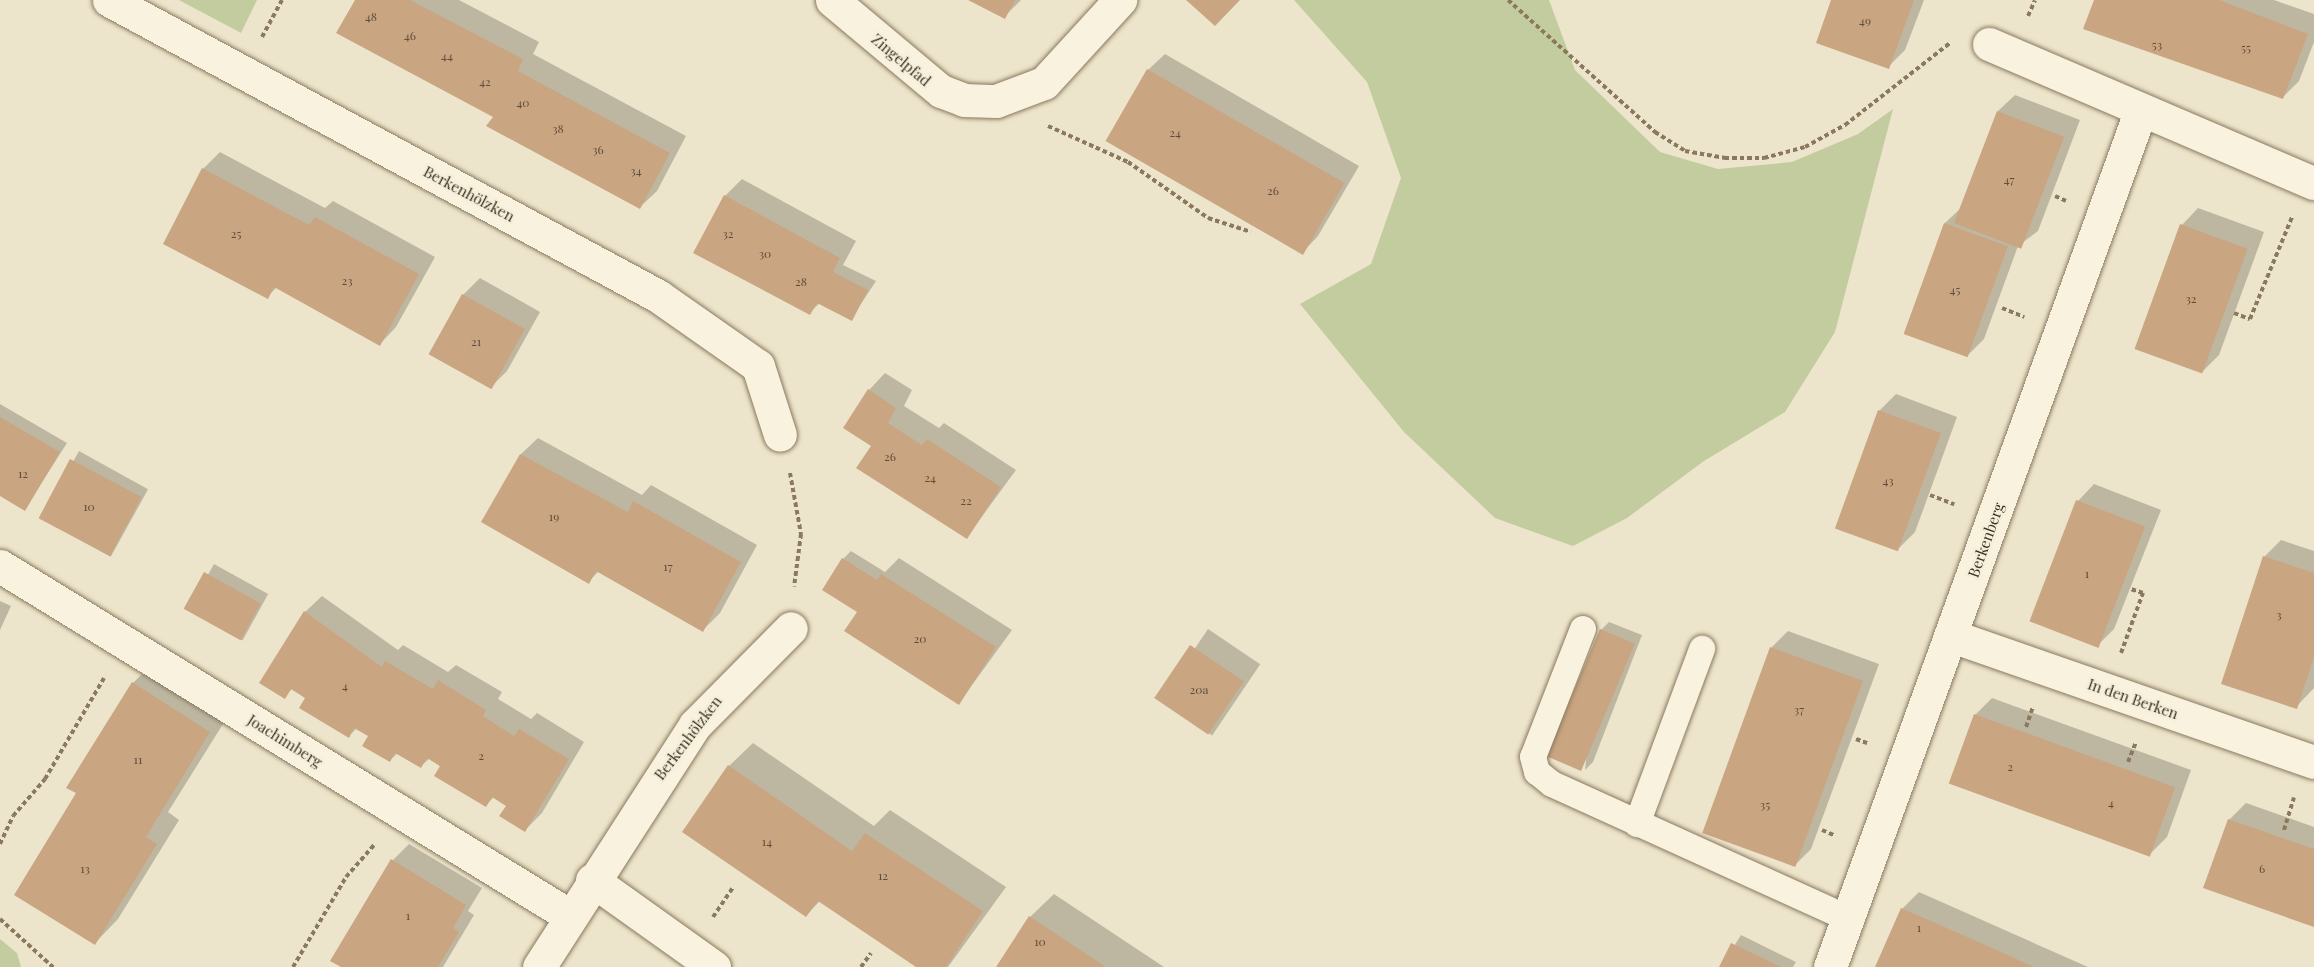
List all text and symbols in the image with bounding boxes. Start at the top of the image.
house number: 48 [365,10,377,24]
house number: 49 [1859,14,1871,28]
house number: 46 [404,29,416,43]
street label: Zingelpfad [868,30,934,90]
house number: 53 [2152,38,2162,52]
house number: 55 [2241,41,2251,55]
house number: 44 [441,49,453,63]
house number: 42 [479,75,491,89]
house number: 40 [516,96,530,110]
house number: 38 [552,122,564,136]
house number: 24 [1169,126,1181,140]
house number: 36 [592,143,604,157]
street label: Berkenhölzken [420,162,518,226]
house number: 34 [630,164,642,178]
house number: 47 [2004,173,2014,187]
house number: 26 [1267,184,1279,198]
house number: 25 [231,227,241,241]
house number: 32 [722,227,734,241]
house number: 30 [759,247,771,261]
house number: 23 [341,274,353,288]
house number: 28 [795,275,807,289]
house number: 45 [1950,283,1960,297]
house number: 32 [2185,292,2197,306]
house number: 21 [471,335,481,349]
house number: 26 [884,450,896,464]
house number: 12 [18,467,28,481]
house number: 24 [924,471,936,485]
house number: 43 [1882,474,1894,488]
house number: 22 [960,494,972,508]
house number: 10 [83,500,95,514]
street label: Berkenberg [1964,500,2008,580]
house number: 19 [549,510,559,524]
house number: 17 [663,560,673,574]
house number: 1 [2085,567,2089,581]
house number: 3 [2276,608,2282,622]
house number: 20 [914,632,926,646]
street label: In den Berken [2085,675,2181,723]
house number: 4 [342,679,348,693]
house number: 20a [1190,683,1208,697]
street label: Berkenhölzken [651,693,725,783]
house number: 37 [1794,703,1804,717]
street label: Joachimberg [244,711,326,771]
house number: 2 [478,749,484,763]
house number: 11 [134,753,142,767]
house number: 2 [2007,760,2013,774]
house number: 4 [2108,796,2114,810]
house number: 35 [1760,798,1770,812]
house number: 14 [762,835,772,849]
house number: 13 [80,862,90,876]
house number: 6 [2259,862,2265,876]
house number: 12 [878,869,888,883]
house number: 1 [406,909,410,923]
house number: 1 [1917,921,1921,935]
house number: 10 [1034,935,1046,949]

